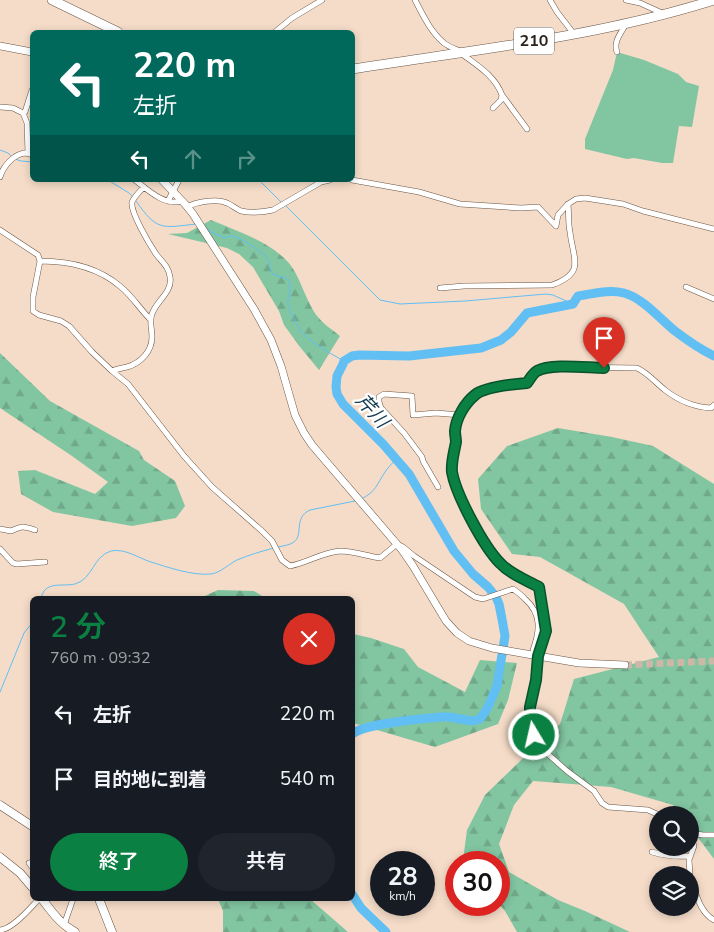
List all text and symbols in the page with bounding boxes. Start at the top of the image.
road number: 210 [514,27,554,54]
text: 220 m [133,42,236,89]
icon: left [50,50,115,115]
text: 左折 [133,91,177,121]
icon: left [126,145,154,173]
icon: ahead [179,145,207,173]
icon: right [232,145,260,173]
pin [583,317,625,368]
icon: arrive [590,324,618,352]
water label: 芹川 [350,388,396,435]
text: 2 分 [50,607,106,648]
button: close [283,613,335,665]
text: 760 m · 09:32 [50,647,151,669]
icon: left [50,700,78,728]
text: 220 m [280,701,335,727]
text: 左折 [93,702,131,728]
position arrow [507,708,559,760]
icon: arrive [50,765,78,793]
text: 540 m [280,766,335,792]
text: 目的地に到着 [93,767,207,793]
map controls [649,806,699,916]
button: search [649,806,699,856]
button: 終了 [50,833,188,891]
button: 共有 [198,833,335,891]
speed limit sign: 30 [445,851,510,916]
text: 28 [387,860,418,894]
button: layers [649,866,699,916]
text: km/h [389,888,416,904]

